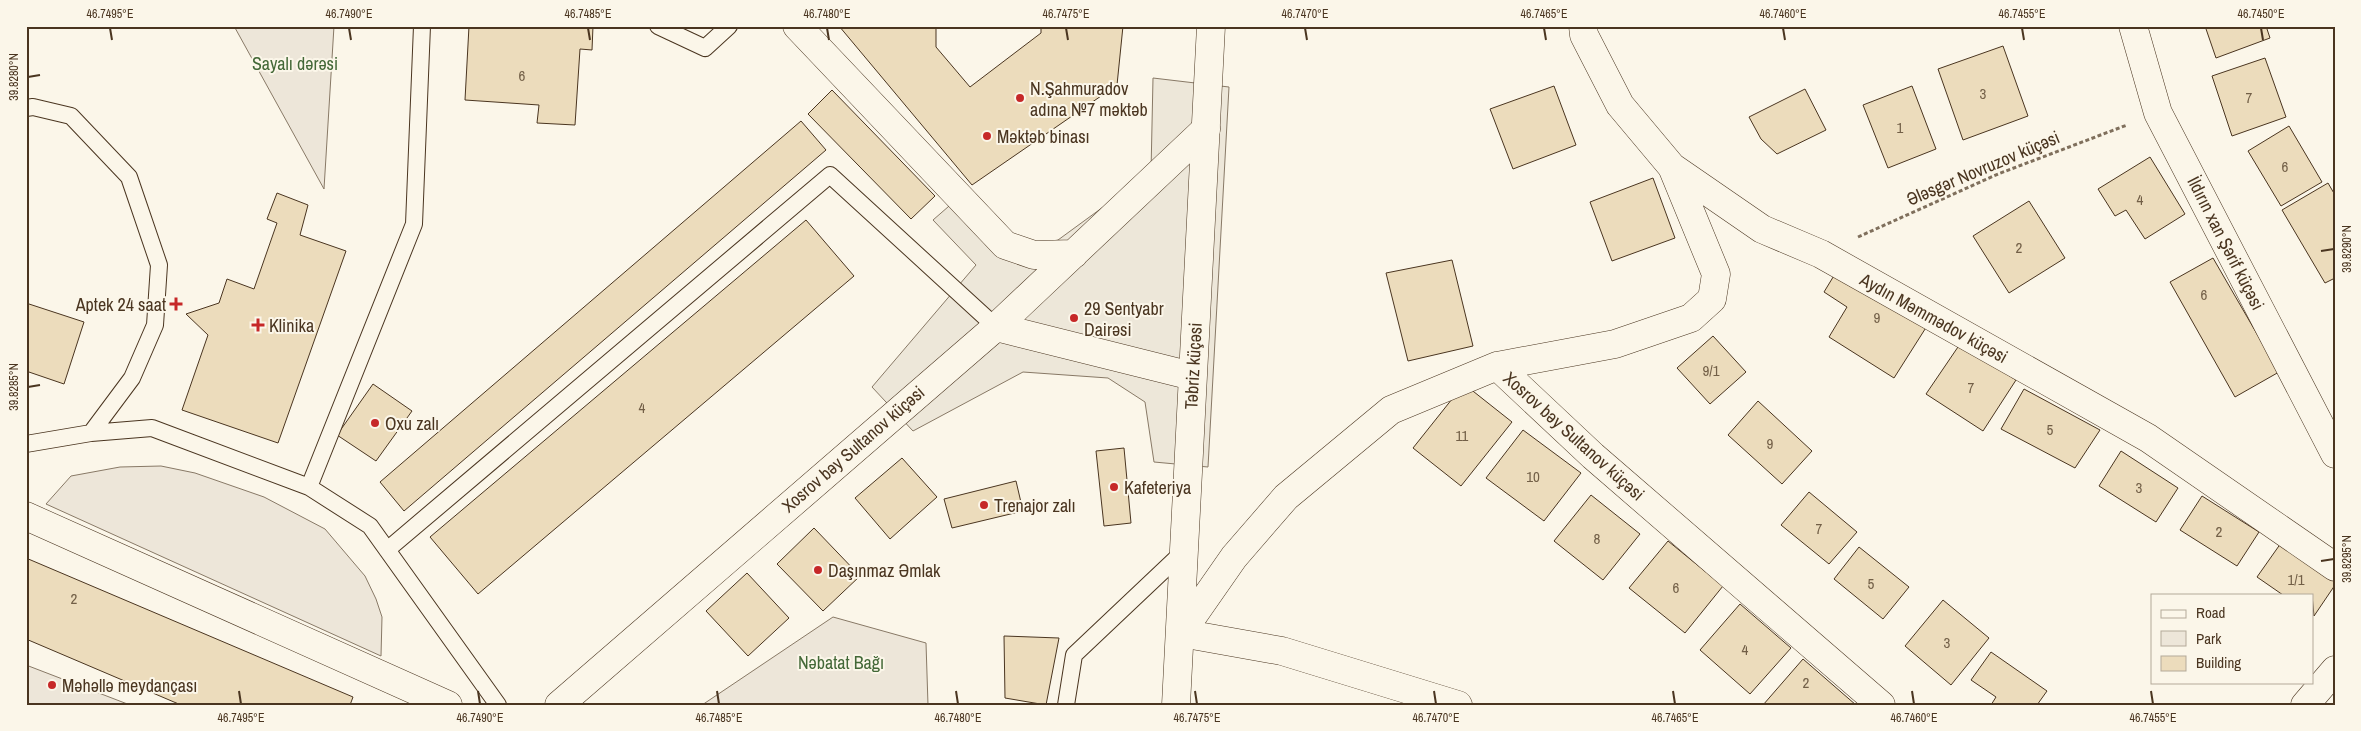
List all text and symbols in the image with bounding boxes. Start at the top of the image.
text: 46.7495°E [87,6,133,22]
text: 46.7490°E [326,6,372,22]
text: 46.7485°E [565,6,611,22]
text: 46.7480°E [804,6,850,22]
text: 46.7475°E [1043,6,1089,22]
text: 46.7470°E [1282,6,1328,22]
text: 46.7465°E [1521,6,1567,22]
text: 46.7460°E [1760,6,1806,22]
text: 46.7455°E [1999,6,2045,22]
text: 46.7450°E [2238,6,2284,22]
park label: Sayalı dərəsi [252,51,338,76]
text: 39.8280°N [6,53,22,101]
house number: 6 [519,65,526,86]
place label: N.Şahmuradov adına №7 məktəb [1030,76,1148,122]
house number: 3 [1980,83,1987,104]
house number: 7 [2246,87,2253,108]
marker: N.Şahmuradov adına №7 məktəb [1014,92,1026,104]
house number: 1 [1897,117,1904,138]
place label: Məktəb binası [997,124,1090,149]
street label: Ələsgər Novruzov küçəsi [1903,124,2063,212]
marker: Məktəb binası [981,130,993,142]
house number: 6 [2282,156,2289,177]
street label: İldırın xan Şərif küçəsi [2182,172,2270,314]
house number: 4 [2137,189,2144,210]
text: 39.8290°N [2339,225,2355,273]
house number: 2 [2016,237,2023,258]
street label: Aydın Məmmədov küçəsi [1855,266,2012,369]
house number: 6 [2201,284,2208,305]
place label: Aptek 24 saat [75,292,166,317]
place label: 29 Sentyabr Dairəsi [1084,296,1164,342]
marker: Aptek 24 saat [170,298,182,310]
house number: 9 [1874,307,1881,328]
marker: 29 Sentyabr Dairəsi [1068,312,1080,324]
place label: Klinika [269,313,314,338]
marker: Klinika [251,318,265,332]
street label: Təbriz küçəsi [1178,322,1208,410]
house number: 9/1 [1702,360,1720,381]
text: 39.8285°N [6,363,22,411]
street label: Xosrov bəy Sultanov küçəsi [1498,366,1650,506]
house number: 7 [1968,377,1975,398]
street label: Xosrov bəy Sultanov küçəsi [776,380,930,518]
house number: 4 [639,397,646,418]
place label: Oxu zalı [385,411,439,436]
marker: Oxu zalı [369,417,381,429]
house number: 5 [2047,419,2054,440]
house number: 11 [1456,425,1469,446]
house number: 9 [1767,433,1774,454]
house number: 10 [1526,466,1540,487]
place label: Kafeteriya [1124,475,1191,500]
house number: 3 [2136,477,2143,498]
marker: Kafeteriya [1108,481,1120,493]
place label: Trenajor zalı [994,493,1076,518]
marker: Trenajor zalı [978,499,990,511]
house number: 7 [1816,518,1823,539]
house number: 2 [2216,521,2223,542]
house number: 8 [1594,528,1601,549]
text: 39.8295°N [2339,535,2355,583]
place label: Daşınmaz Əmlak [828,558,941,583]
marker: Daşınmaz Əmlak [812,564,824,576]
house number: 1/1 [2287,569,2305,590]
house number: 5 [1868,573,1875,594]
house number: 6 [1673,577,1680,598]
house number: 2 [71,588,78,609]
legend [2151,594,2314,684]
text: Road [2196,602,2225,623]
text: Park [2196,628,2222,649]
house number: 3 [1944,632,1951,653]
house number: 4 [1742,639,1749,660]
park label: Nəbatat Bağı [798,650,884,675]
text: Building [2196,652,2241,673]
house number: 2 [1803,672,1810,693]
place label: Məhəllə meydançası [62,673,197,698]
marker: Məhəllə meydançası [46,679,58,691]
text: 46.7495°E [218,710,264,726]
text: 46.7490°E [457,710,503,726]
text: 46.7485°E [696,710,742,726]
text: 46.7480°E [935,710,981,726]
text: 46.7475°E [1174,710,1220,726]
text: 46.7470°E [1413,710,1459,726]
text: 46.7465°E [1652,710,1698,726]
text: 46.7460°E [1891,710,1937,726]
text: 46.7455°E [2130,710,2176,726]

